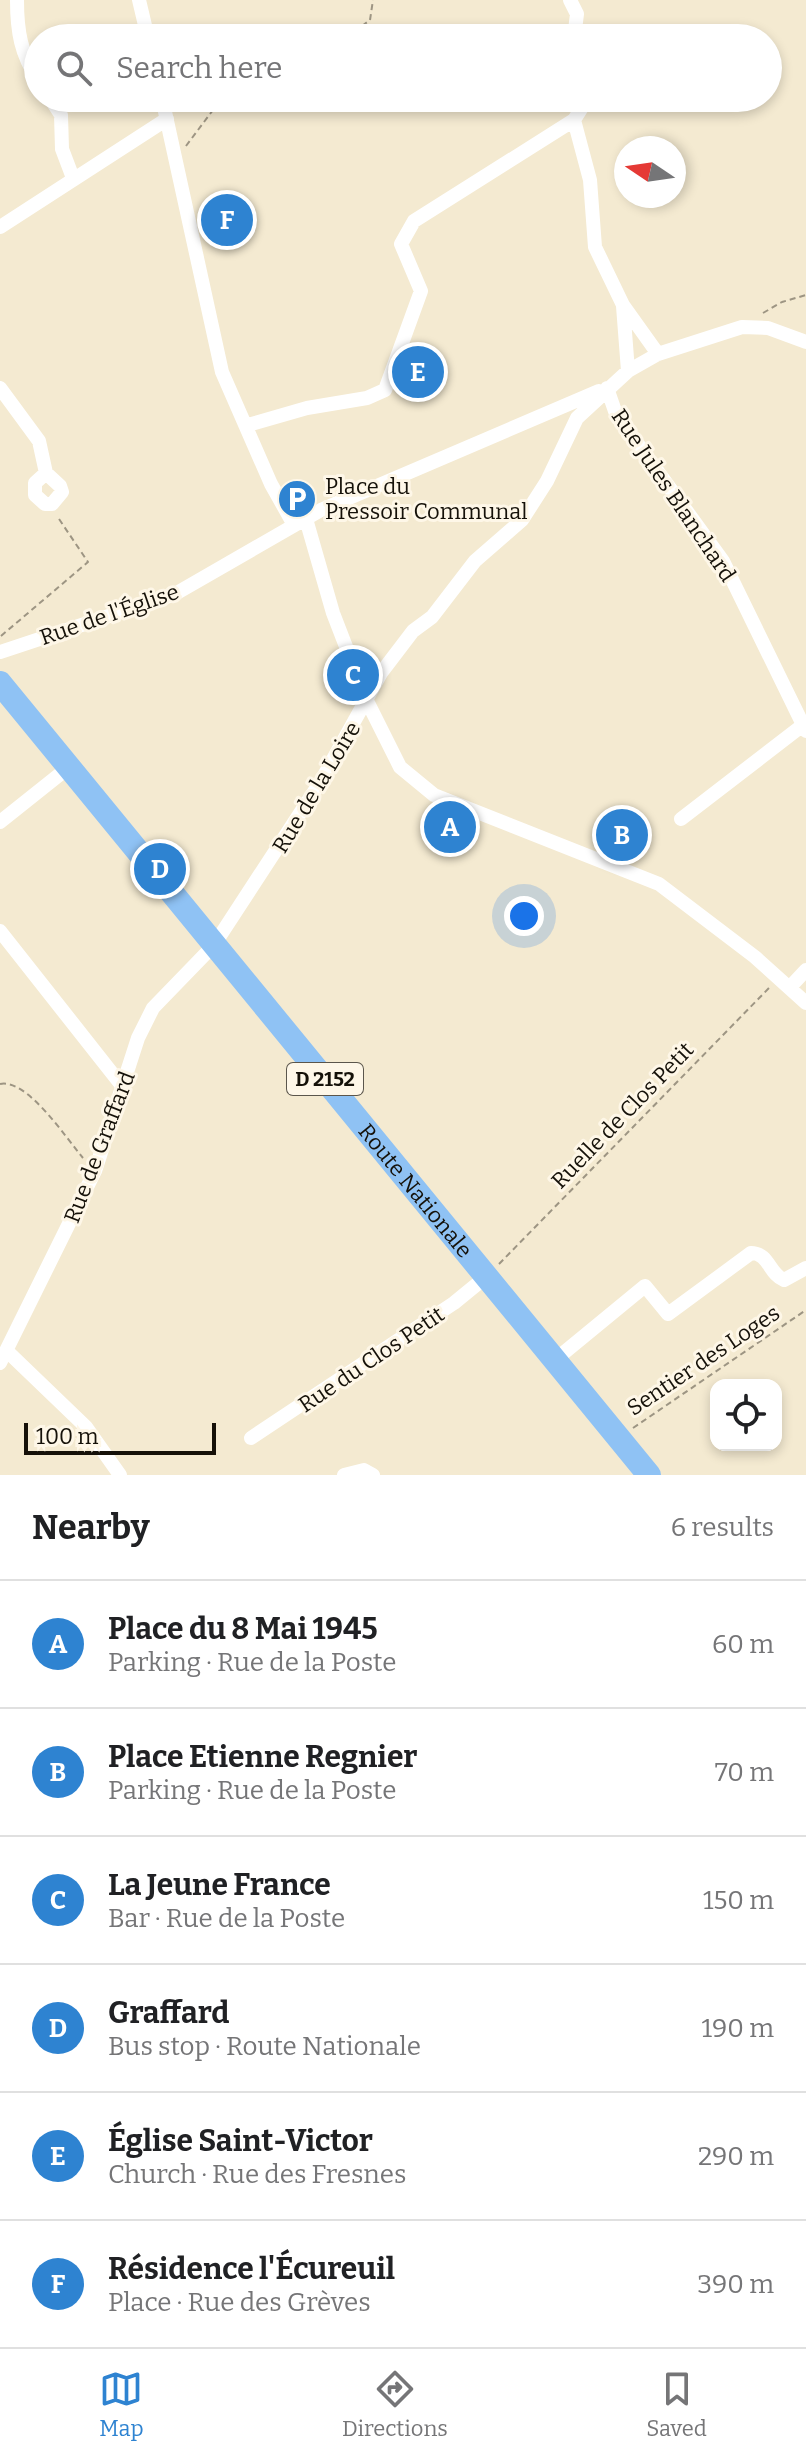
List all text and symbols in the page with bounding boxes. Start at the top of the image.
search box [24,24,782,112]
icon: search [52,46,96,90]
text: Search here [116,50,283,86]
north arrow [614,136,686,208]
pin: F [201,190,253,250]
pin: E [392,342,444,402]
street label: Rue Jules Blanchard [606,404,741,587]
place label: Place du Pressoir Communal [325,473,528,525]
parking icon: Place du Pressoir Communal [276,478,318,520]
street label: Rue de l'Église [36,578,182,651]
pin: C [327,645,379,705]
street label: Rue de la Loire [267,717,366,858]
pin: A [424,797,476,857]
pin: B [596,805,648,865]
pin: D [134,839,186,899]
your location [504,896,544,936]
street label: Ruelle de Clos Petit [546,1036,699,1194]
road number: D 2152 [287,1063,363,1095]
street label: Rue de Graffard [58,1068,141,1227]
street label: Route Nationale [353,1118,478,1263]
street label: Sentier des Loges [622,1299,785,1422]
street label: Rue du Clos Petit [293,1301,449,1418]
map controls [710,1379,782,1451]
button: locate [710,1379,782,1451]
scale bar [24,1419,216,1455]
text: 100 m [36,1423,99,1450]
text: Nearby [32,1507,150,1548]
text: 6 results [671,1512,774,1543]
text: Place du 8 Mai 1945 [108,1611,378,1647]
text: A [49,1629,67,1660]
text: 60 m [712,1629,774,1660]
text: Parking · Rue de la Poste [108,1647,396,1678]
text: Place Etienne Regnier [108,1739,417,1775]
text: B [50,1757,66,1788]
text: 70 m [715,1757,774,1788]
text: Parking · Rue de la Poste [108,1775,396,1806]
text: La Jeune France [108,1867,331,1903]
text: C [50,1885,66,1916]
text: 150 m [703,1885,774,1916]
text: Bar · Rue de la Poste [108,1903,345,1934]
text: Graffard [108,1995,229,2031]
text: D [49,2013,67,2044]
text: 190 m [702,2013,774,2044]
text: Bus stop · Route Nationale [108,2031,421,2062]
text: Église Saint-Victor [108,2123,373,2159]
text: E [50,2141,66,2172]
text: 290 m [698,2141,774,2172]
text: Church · Rue des Fresnes [108,2159,406,2190]
text: Résidence l'Écureuil [108,2251,395,2287]
text: F [51,2269,65,2300]
text: 390 m [697,2269,774,2300]
text: Place · Rue des Grèves [108,2287,371,2318]
tab: Map [99,2367,144,2442]
tab: Directions [342,2367,448,2442]
tab: Saved [646,2367,707,2442]

